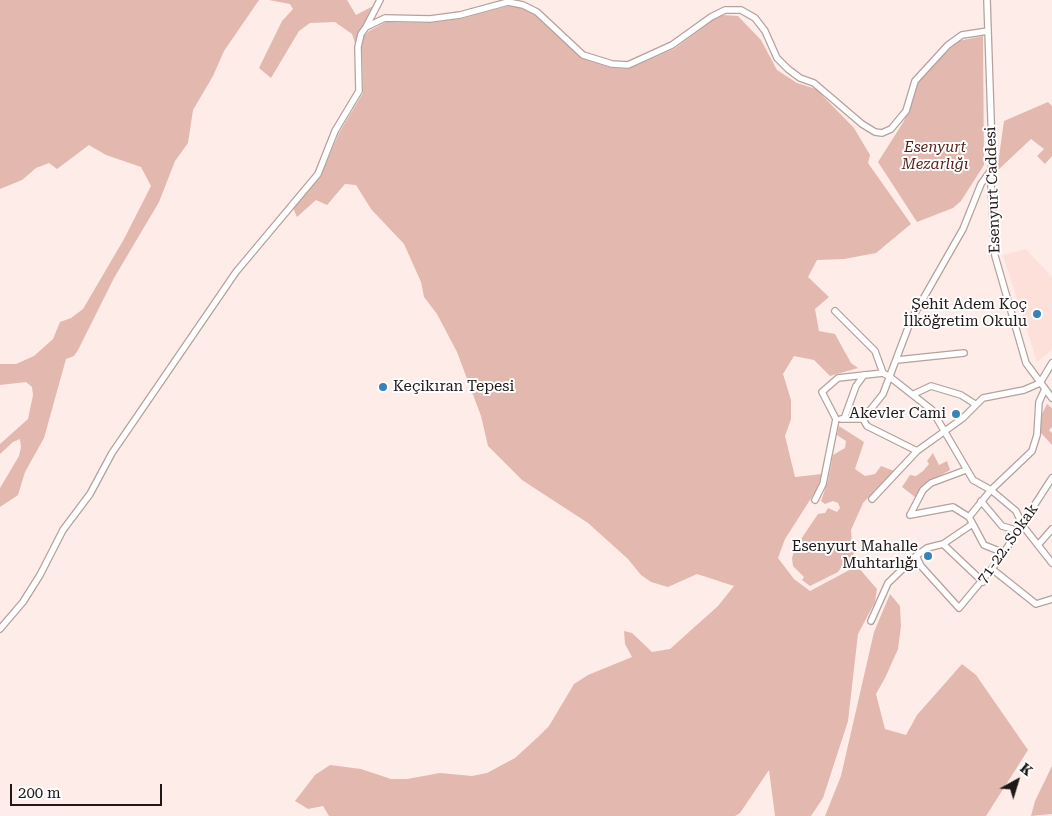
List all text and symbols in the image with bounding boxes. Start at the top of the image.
street label: Esenyurt Caddesi [982,126,1004,254]
park label: Esenyurt Mezarlığı [902,139,968,174]
place label: Şehit Adem Koç İlköğretim Okulu [903,296,1027,331]
marker: Şehit Adem Koç İlköğretim Okulu [1031,308,1043,320]
place label: Keçikıran Tepesi [393,378,514,396]
marker: Keçikıran Tepesi [377,381,389,393]
place label: Akevler Cami [849,405,946,423]
marker: Akevler Cami [950,408,962,420]
street label: 71-22. Sokak [974,501,1042,587]
place label: Esenyurt Mahalle Muhtarlığı [792,538,918,573]
marker: Esenyurt Mahalle Muhtarlığı [922,550,934,562]
north arrow [992,756,1042,806]
text: K [1017,760,1036,779]
scale bar [12,774,165,806]
text: 200 m [18,784,61,802]

